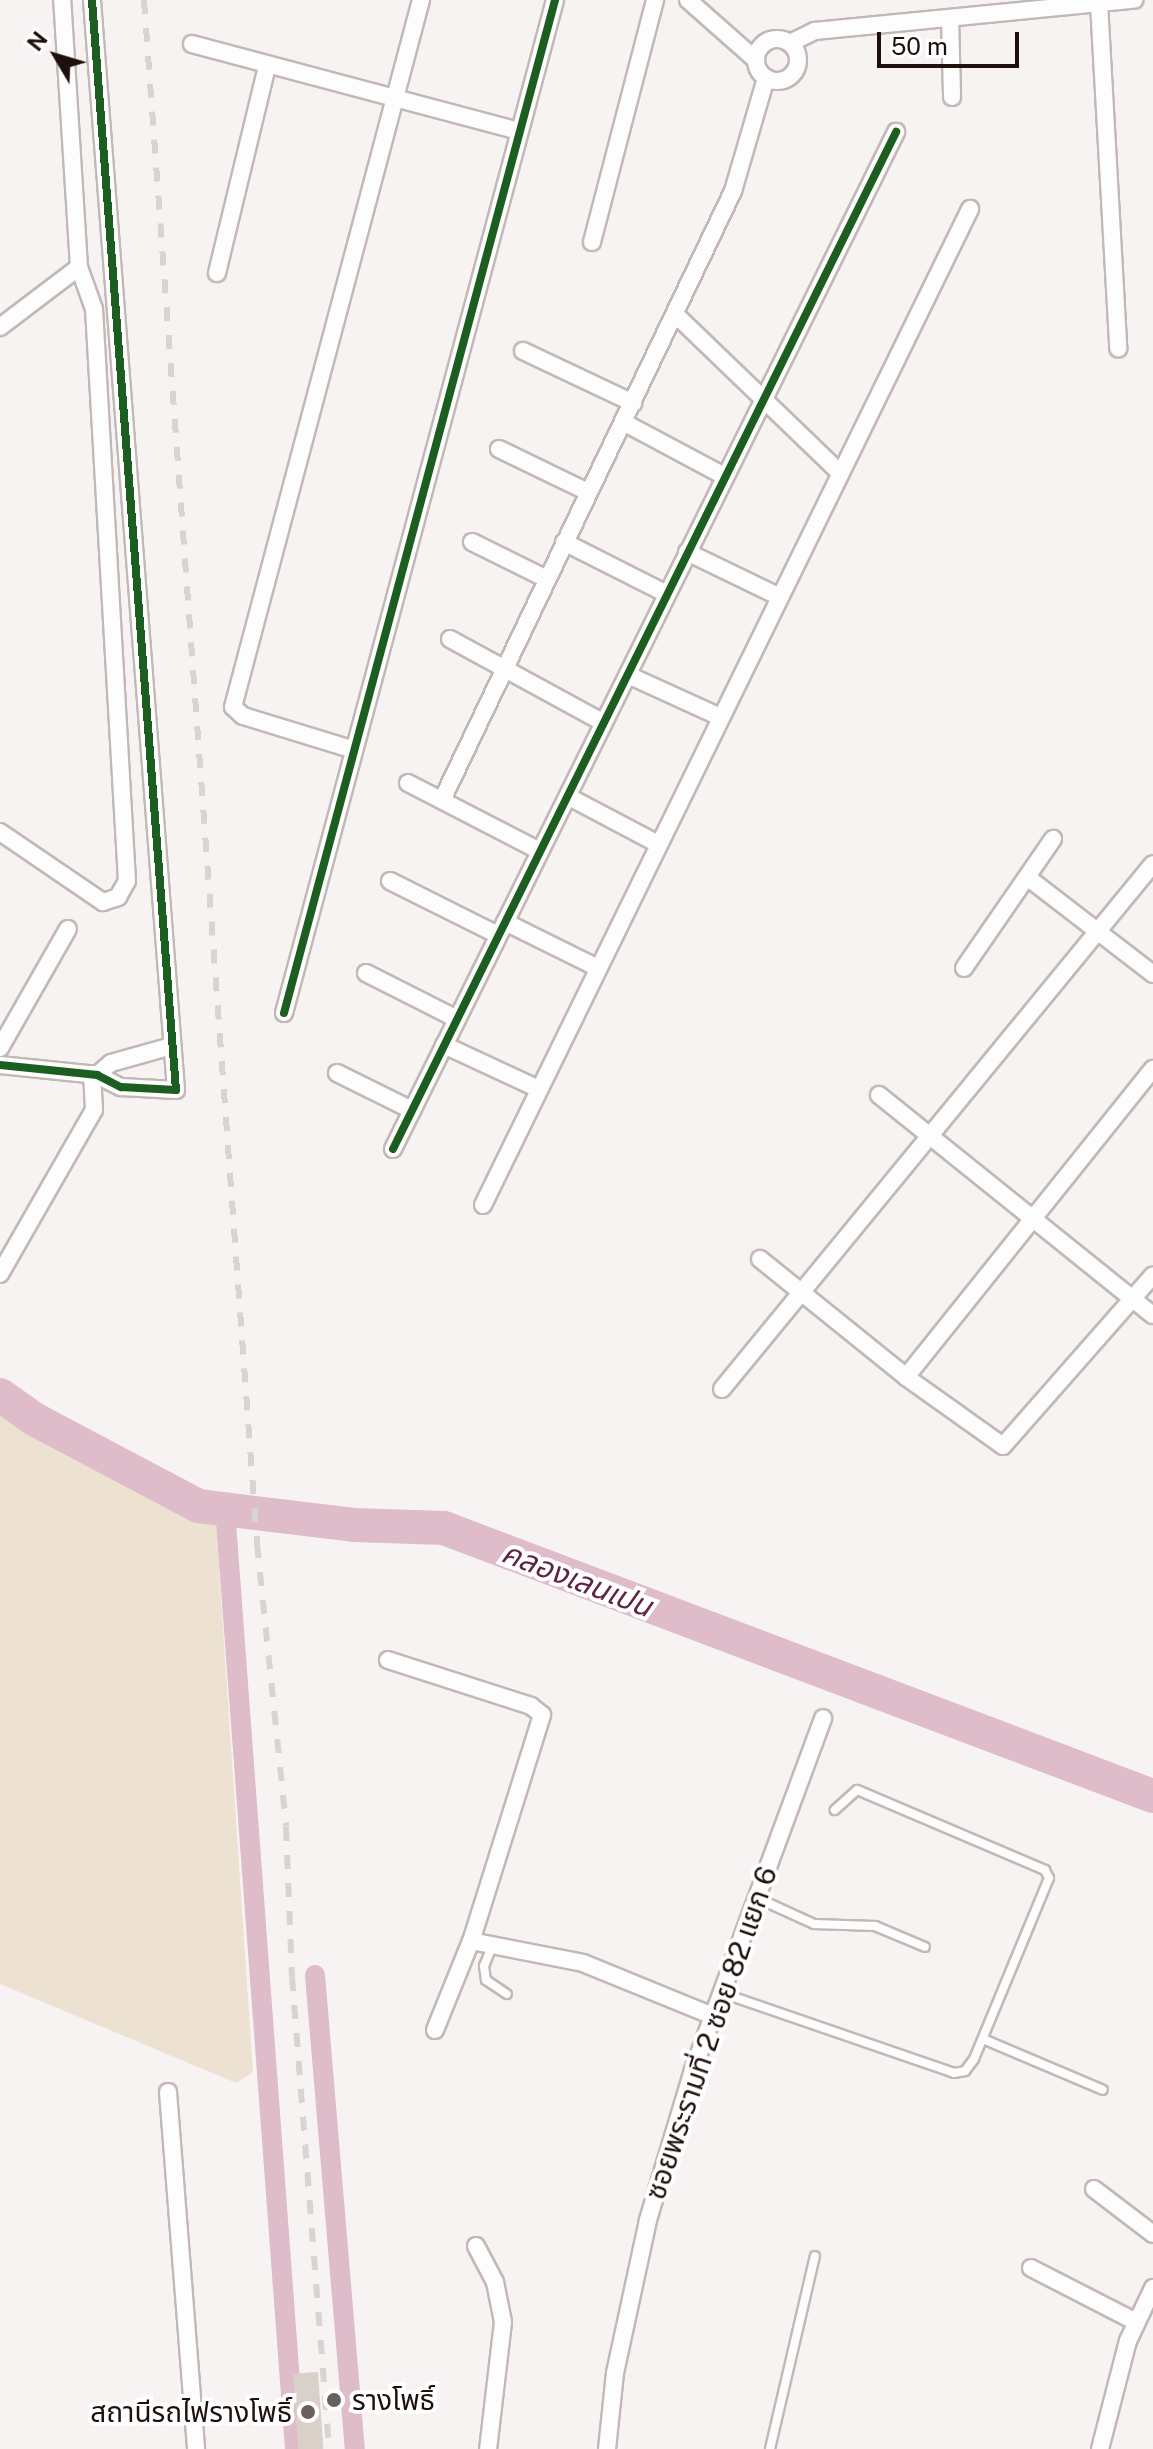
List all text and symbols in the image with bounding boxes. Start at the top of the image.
north arrow [16,16,96,96]
scale bar [881,16,1023,66]
text: N [22,26,53,56]
text: 50 m [891,32,948,60]
water label: คลองเลนเปน [497,1534,657,1624]
street label: ซอยพระรามที่ 2 ซอย 82 แยก 6 [638,1862,784,2204]
place label: รางโพธิ์ [352,2383,435,2417]
marker: รางโพธิ์ [323,2389,345,2411]
place label: สถานีรถไฟรางโพธิ์ [90,2395,292,2429]
marker: สถานีรถไฟรางโพธิ์ [299,2403,317,2421]

